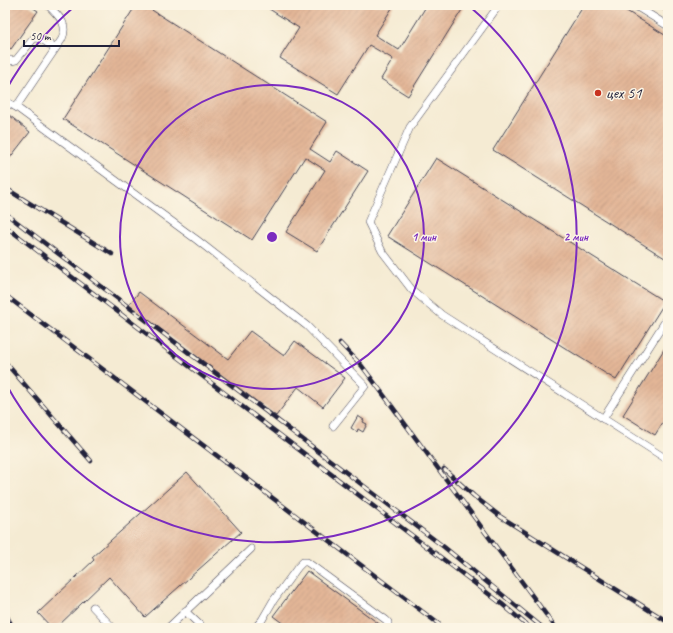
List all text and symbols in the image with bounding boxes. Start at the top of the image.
scale bar [24,22,119,48]
text: 50 m [30,28,52,44]
place label: цех 51 [606,83,642,103]
marker: цех 51 [593,88,603,98]
text: 1 мин [412,229,437,245]
text: 2 мин [564,229,589,245]
centre of rings [265,230,279,244]

